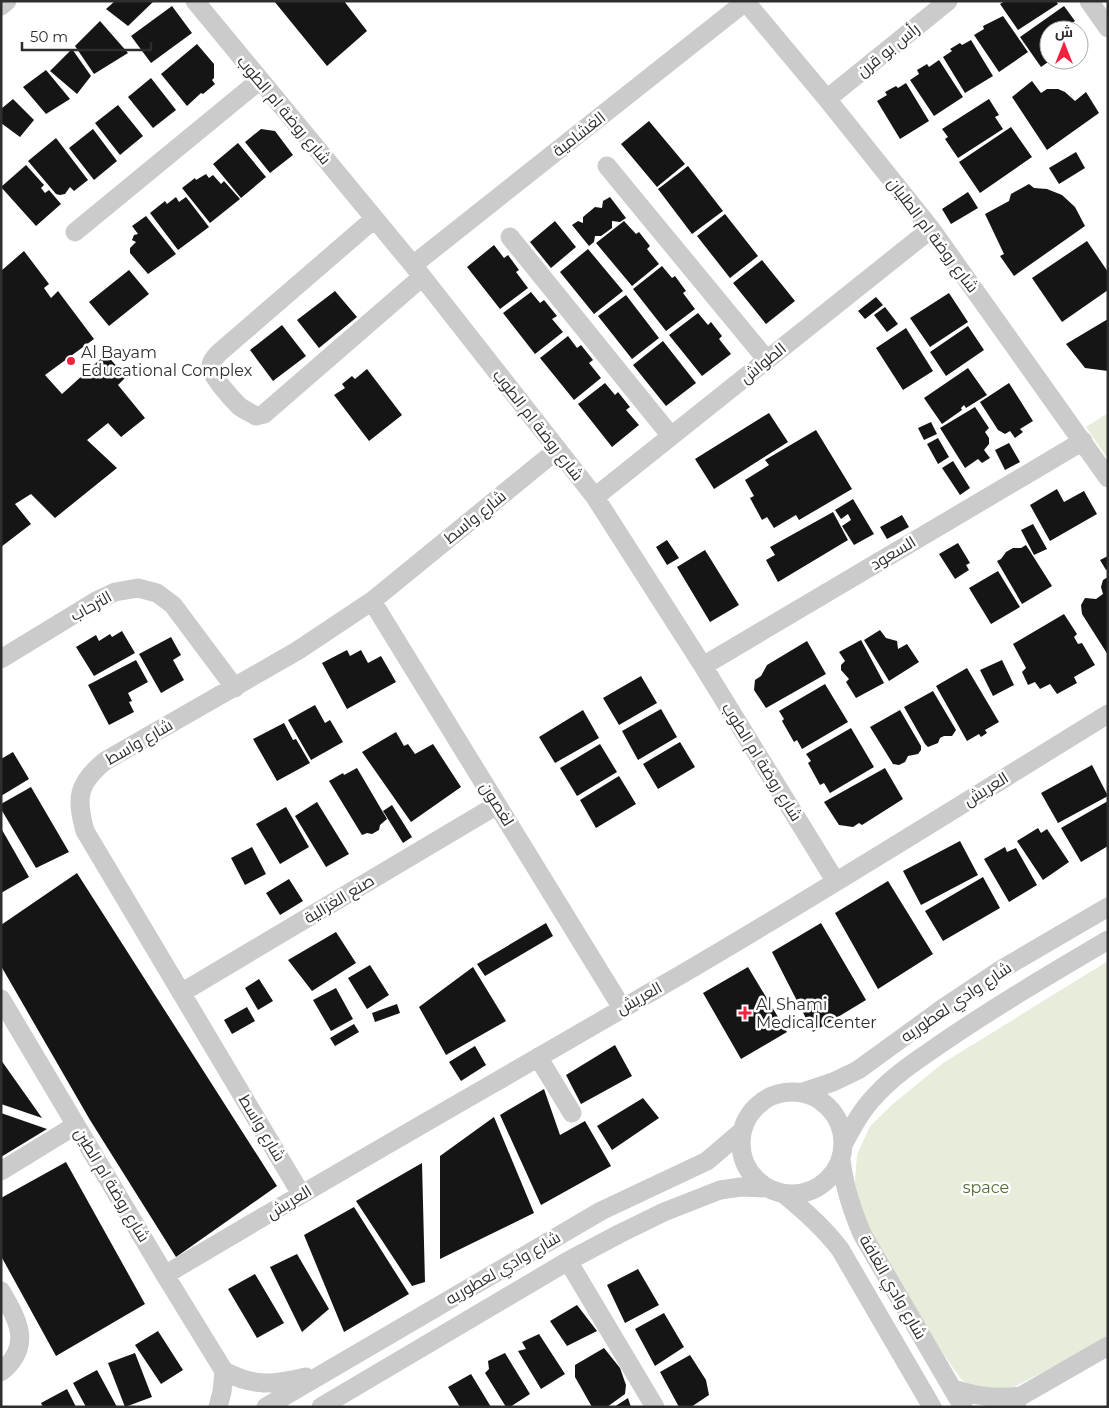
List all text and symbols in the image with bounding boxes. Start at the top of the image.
street label: رأس بو قرن [853,19,924,82]
scale bar [22,20,151,52]
north arrow [1039,20,1089,70]
text: ش [1055,23,1073,41]
text: 50 m [30,27,68,46]
street label: شارع روضة ام الطوب [232,52,335,169]
street label: الغشامية [549,108,609,160]
street label: شارع روضة ام الطليان [882,174,982,297]
street label: الطواش [736,339,790,388]
place label: Al Bayam Educational Complex [81,343,253,380]
marker: Al Bayam Educational Complex [65,355,77,367]
street label: شارع روضة ام الطوب [487,366,587,486]
street label: شارع واسط [440,486,511,549]
street label: السعود [867,532,919,574]
street label: الترحاب [67,587,115,625]
street label: شارع روضة ام الطوب [716,699,806,826]
street label: شارع واسط [102,715,177,771]
street label: العريش [960,768,1012,811]
street label: لغصون [475,779,518,830]
street label: صنع الغزالية [300,871,379,929]
street label: شارع وادي لعطوريه [897,958,1017,1049]
street label: العريش [613,978,666,1019]
place label: Al Shami Medical Center [756,995,877,1032]
marker: Al Shami Medical Center [738,1006,752,1020]
street label: شارع واسط [233,1091,289,1166]
street label: شارع روضة ام الطين [69,1124,154,1247]
park label: space [963,1178,1009,1197]
street label: العريش [263,1181,315,1224]
street label: شارع وادي لعطوريه [442,1227,566,1312]
street label: شارع وادي الغافة [852,1232,930,1344]

